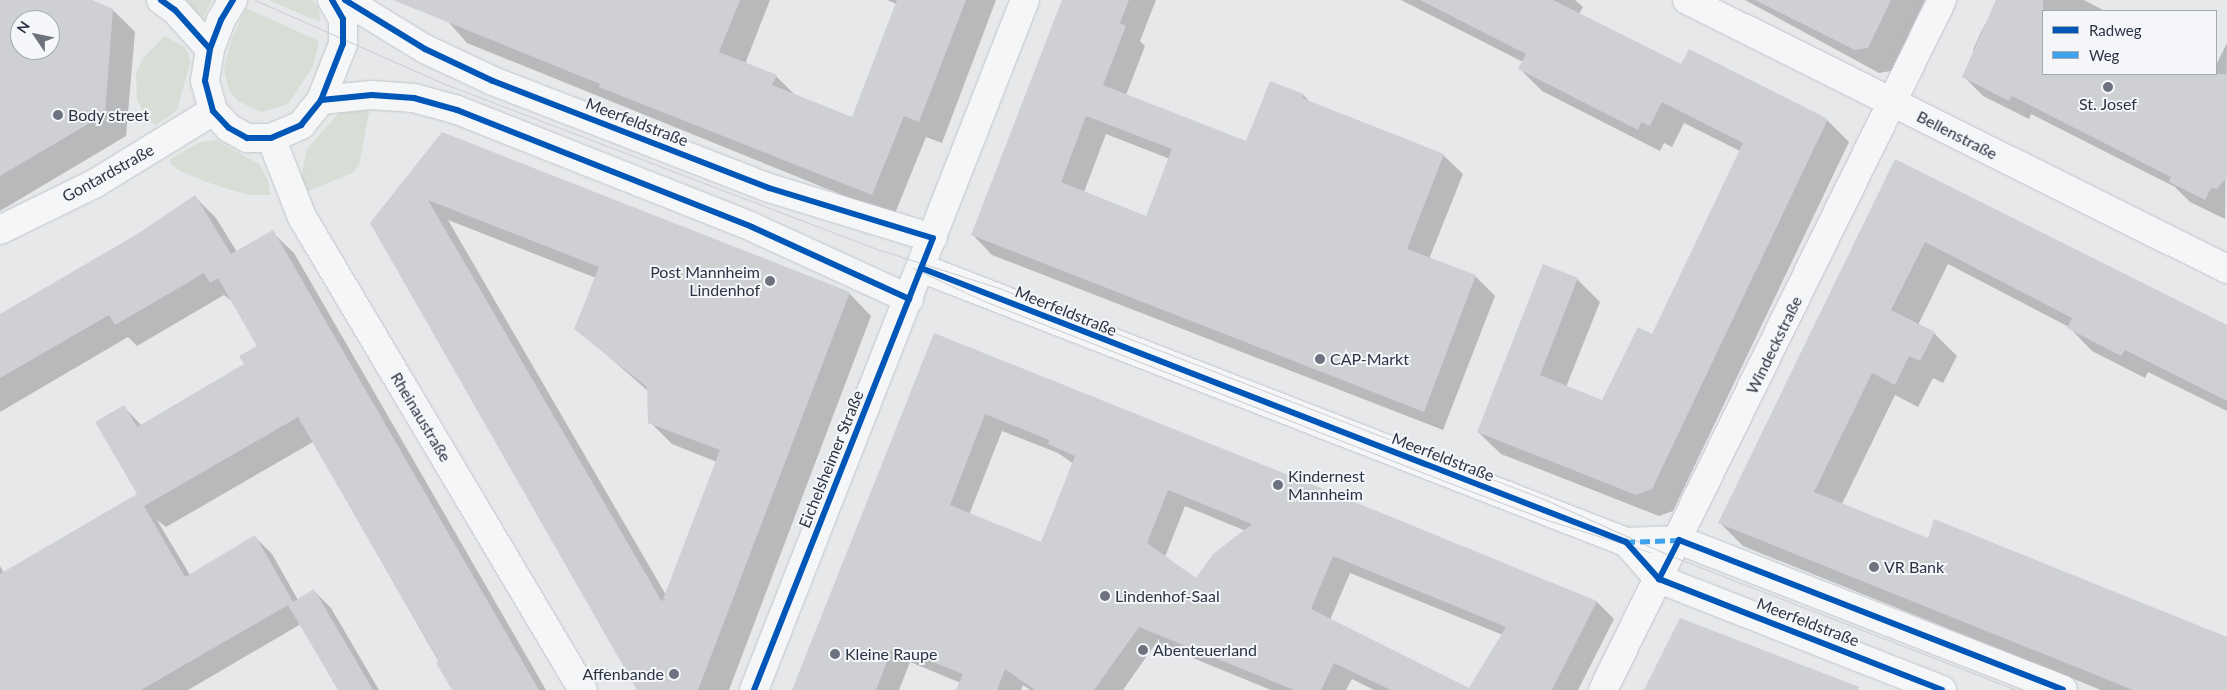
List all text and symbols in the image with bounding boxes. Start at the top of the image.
north arrow [10,10,60,60]
legend [2042,10,2217,75]
text: N [13,18,33,36]
text: Radweg [2089,21,2142,39]
text: Weg [2089,46,2119,64]
marker: St. Josef [2102,81,2114,93]
street label: Meerfeldstraße [583,94,691,150]
place label: St. Josef [2079,94,2137,114]
place label: Body street [68,105,149,125]
street label: Bellenstraße [1914,107,2000,163]
marker: Body street [52,109,64,121]
street label: Gontardstraße [59,140,157,206]
place label: Post Mannheim Lindenhof [650,262,760,300]
marker: Post Mannheim Lindenhof [764,275,776,287]
street label: Meerfeldstraße [1012,282,1120,340]
street label: Windeckstraße [1742,293,1806,397]
place label: CAP-Markt [1330,349,1409,369]
marker: CAP-Markt [1314,353,1326,365]
street label: Rheinaustraße [387,369,455,465]
street label: Eichelsheimer Straße [795,387,867,531]
street label: Meerfeldstraße [1389,429,1497,485]
place label: Kindernest Mannheim [1288,466,1365,504]
marker: Kindernest Mannheim [1272,479,1284,491]
place label: VR Bank [1884,557,1944,577]
marker: VR Bank [1868,561,1880,573]
place label: Lindenhof-Saal [1115,586,1220,606]
marker: Lindenhof-Saal [1099,590,1111,602]
street label: Meerfeldstraße [1754,594,1862,650]
place label: Abenteuerland [1153,640,1257,660]
place label: Kleine Raupe [845,644,937,664]
marker: Abenteuerland [1137,644,1149,656]
marker: Kleine Raupe [829,648,841,660]
place label: Affenbande [583,664,664,684]
marker: Affenbande [668,668,680,680]

